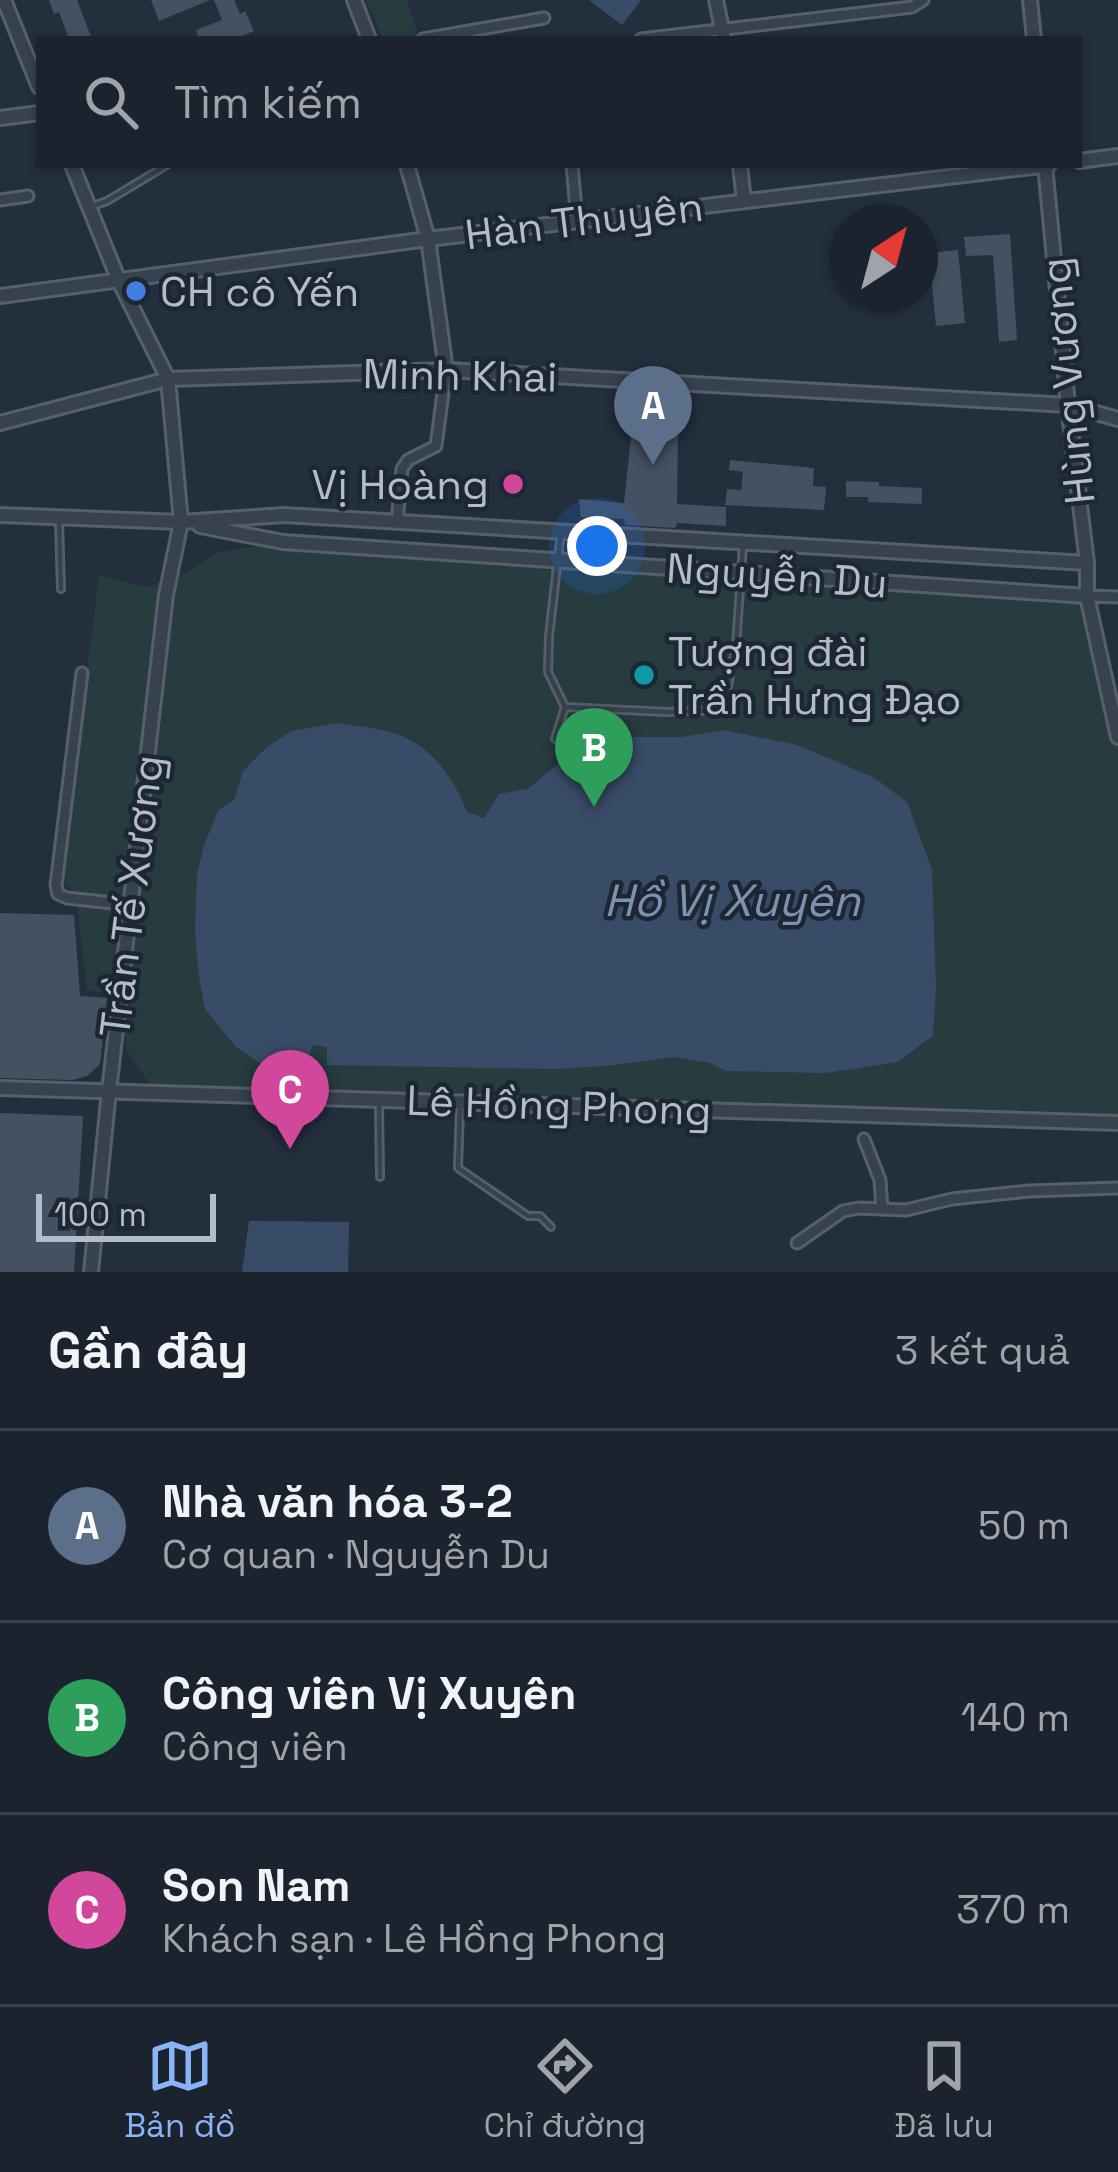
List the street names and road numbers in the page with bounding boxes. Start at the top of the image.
street label: Hàn Thuyên [462,180,706,261]
street label: Hùng Vương [1028,255,1107,507]
street label: Minh Khai [362,347,558,404]
street label: Nguyễn Du [665,541,889,610]
street label: Trần Tế Xương [88,752,175,1040]
street label: Lê Hồng Phong [406,1074,712,1137]

